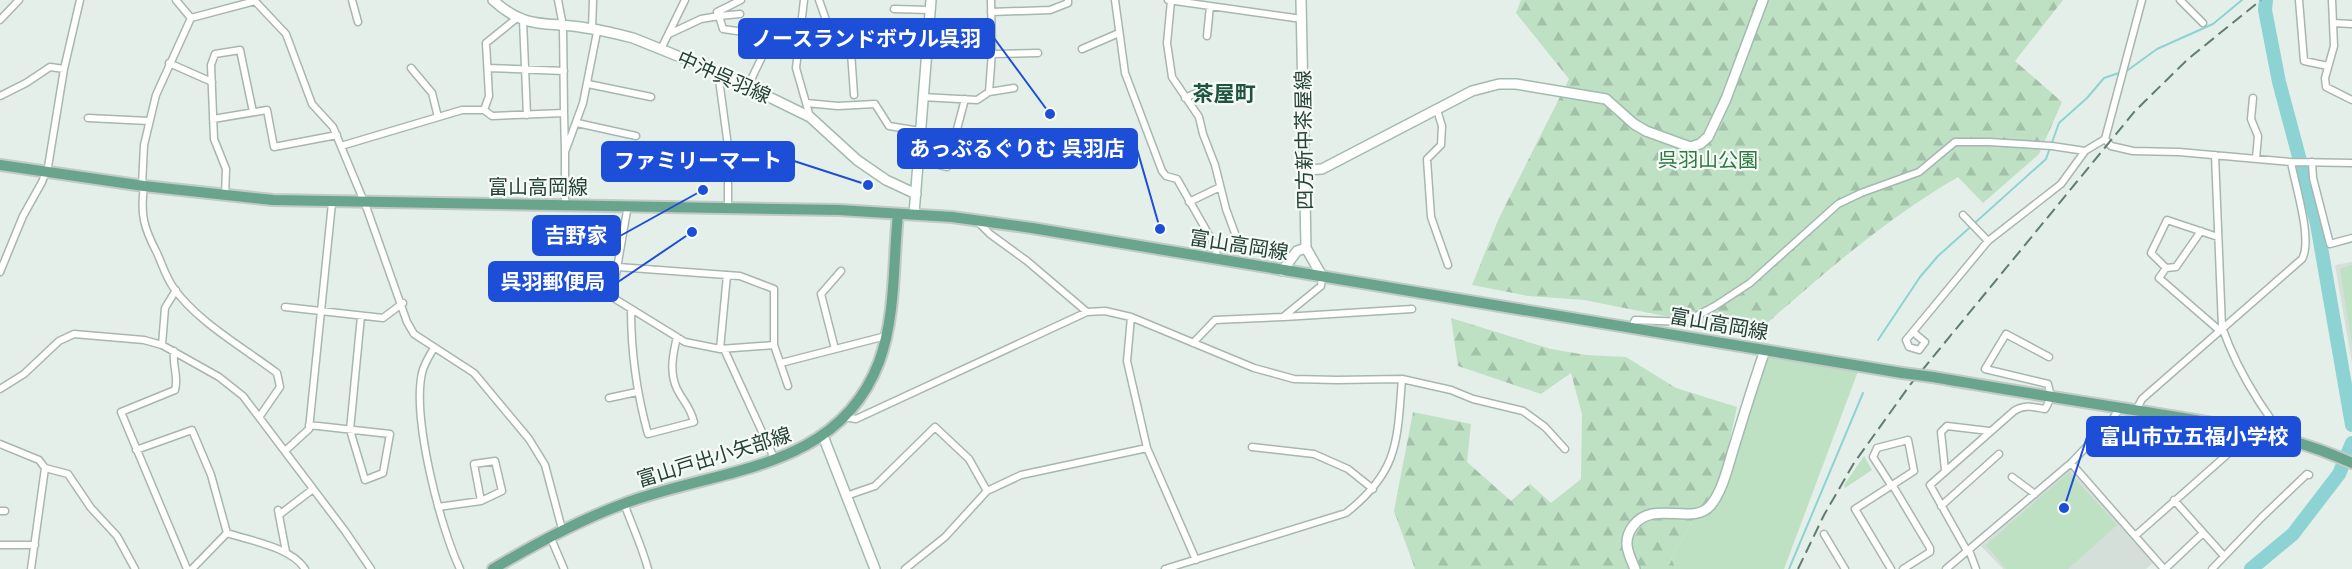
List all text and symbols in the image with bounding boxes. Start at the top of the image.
callout: ノースランドボウル呉羽 [739,19,994,58]
text: ノースランドボウル呉羽 [751,25,981,52]
street label: 中沖呉羽線 [673,45,775,109]
street label: 四方新中茶屋線 [1290,70,1318,210]
district label: 茶屋町 [1193,80,1256,107]
callout: あっぷるぐりむ 呉羽店 [898,129,1137,168]
text: あっぷるぐりむ 呉羽店 [909,135,1125,162]
callout: ファミリーマート [602,142,794,181]
text: ファミリーマート [614,147,782,174]
park label: 呉羽山公園 [1658,147,1758,173]
street label: 富山高岡線 [488,174,588,200]
callout: 吉野家 [533,216,620,255]
text: 吉野家 [545,222,608,249]
street label: 富山高岡線 [1188,224,1290,266]
callout: 呉羽郵便局 [489,262,618,301]
text: 呉羽郵便局 [501,268,606,295]
street label: 富山高岡線 [1668,303,1770,345]
callout: 富山市立五福小学校 [2087,417,2300,456]
street label: 富山戸出小矢部線 [634,421,794,493]
text: 富山市立五福小学校 [2100,423,2289,450]

